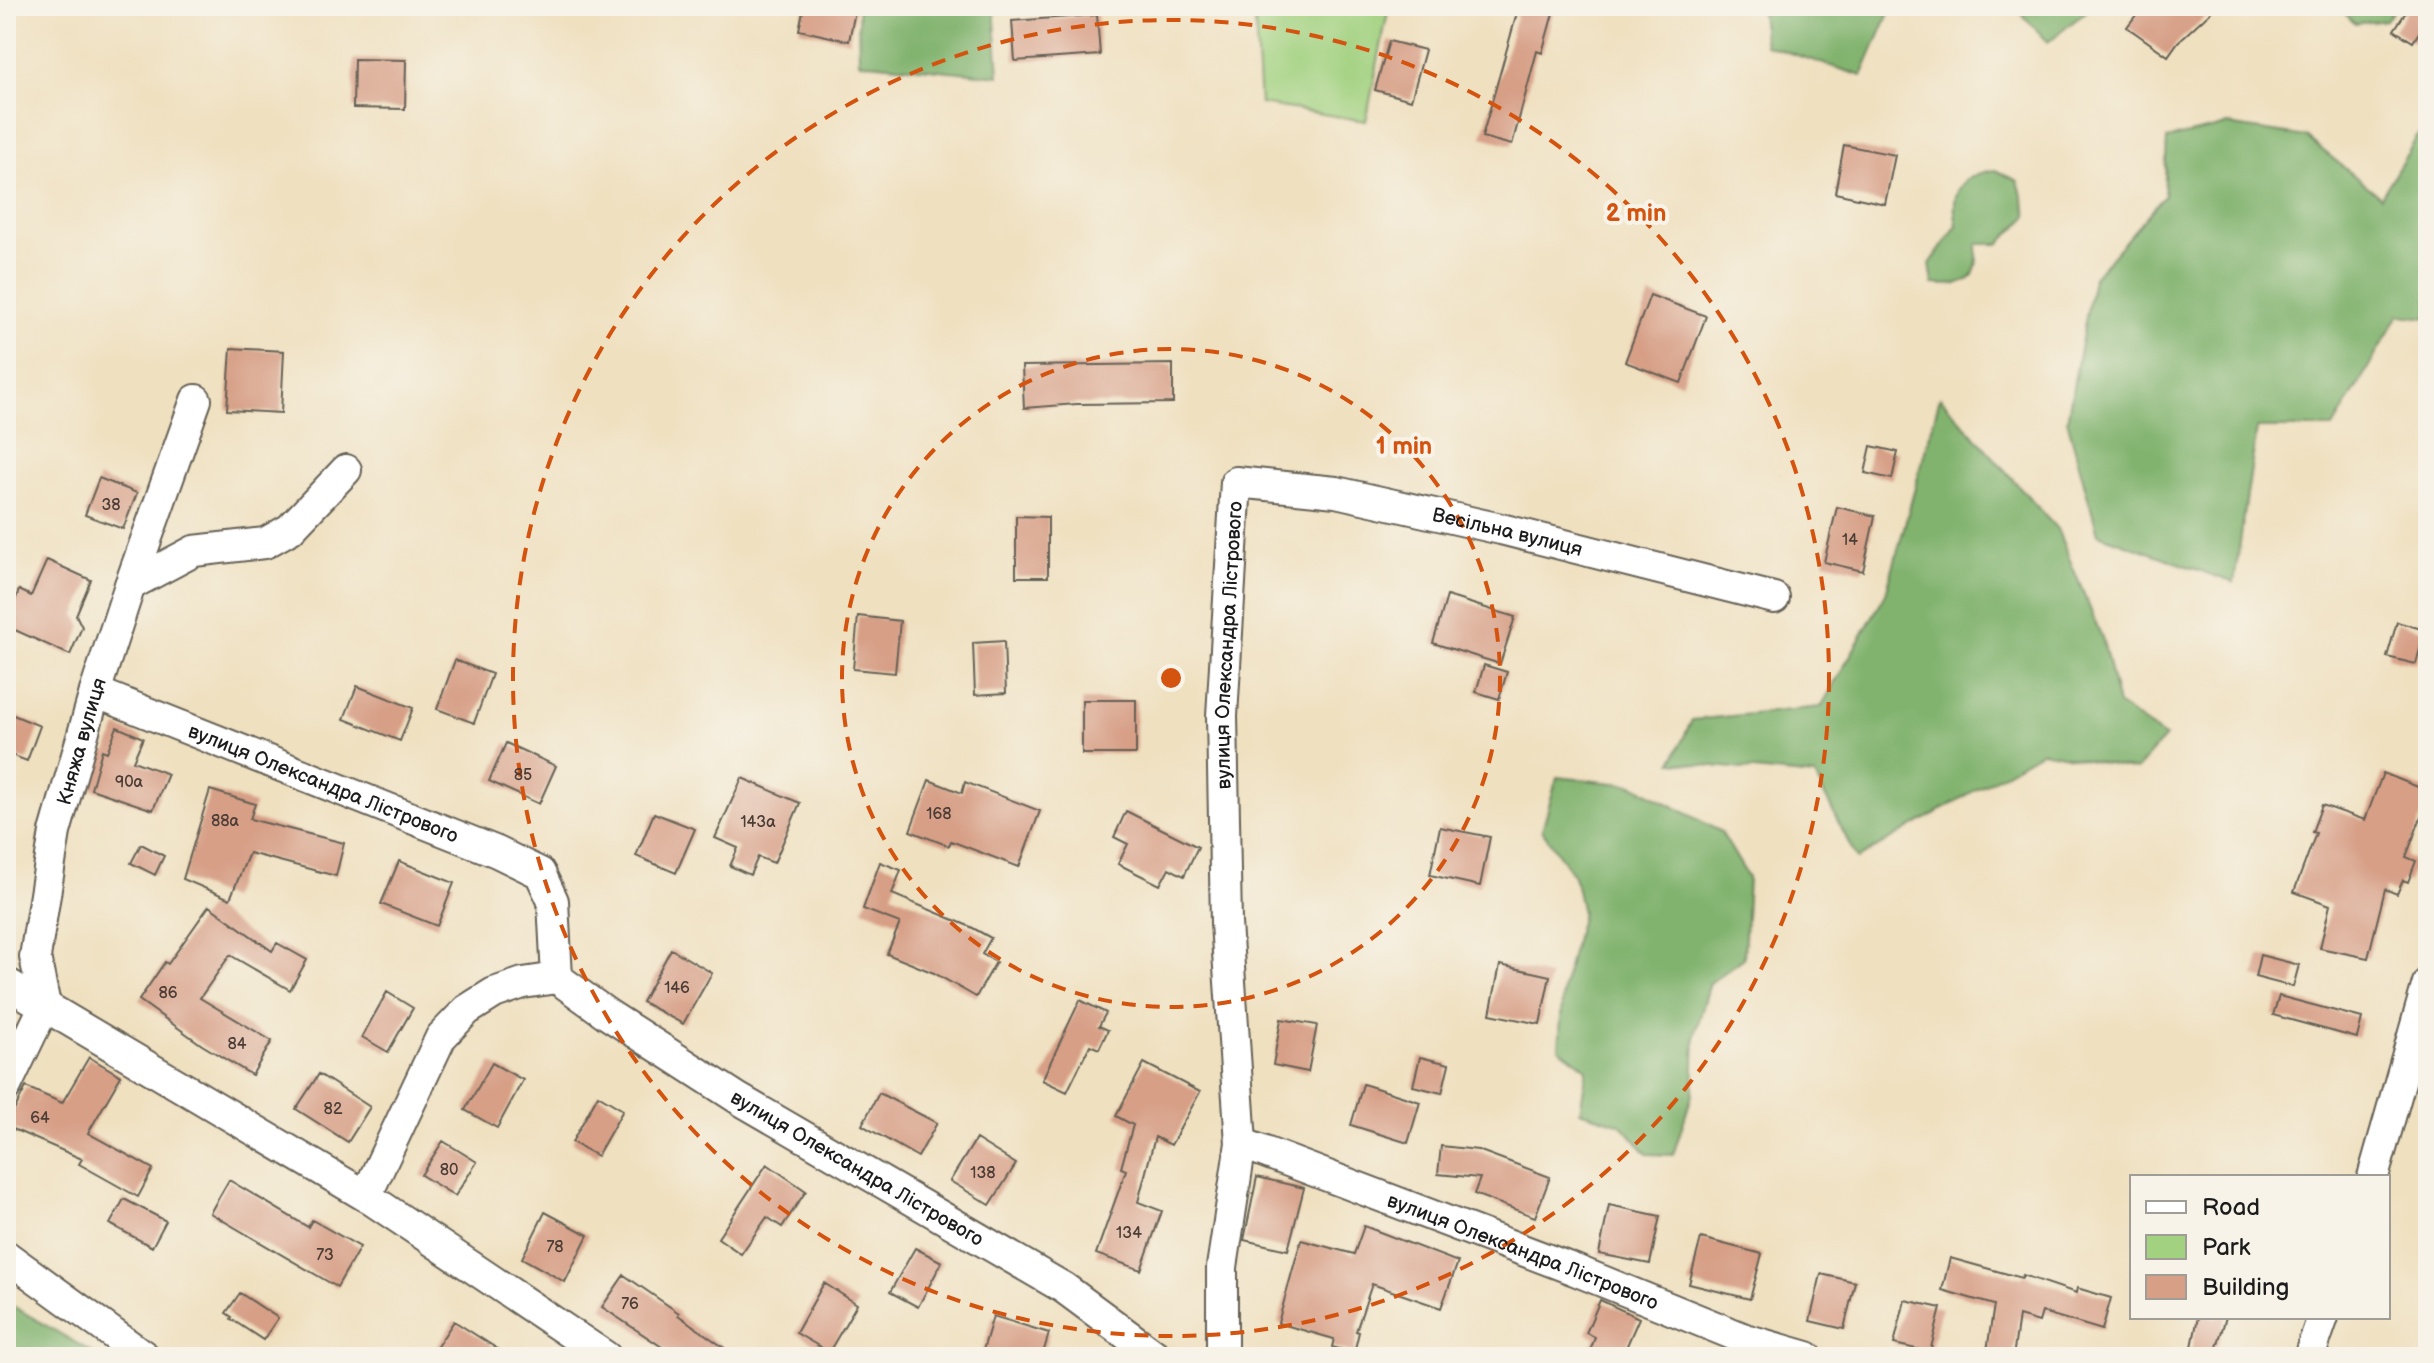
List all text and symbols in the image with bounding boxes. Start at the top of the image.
text: 2 min [1606,199,1666,228]
text: 1 min [1376,432,1432,461]
house number: 38 [101,496,121,515]
street label: вулиця Олександра Лістрового [1211,500,1248,790]
street label: Весільна вулиця [1430,503,1585,562]
house number: 14 [1842,531,1858,550]
centre of rings [1157,664,1185,692]
street label: Княжа вулиця [52,675,112,808]
street label: вулиця Олександра Лістрового [185,719,462,848]
house number: 85 [514,766,532,785]
house number: 90а [115,773,144,792]
house number: 168 [926,805,952,824]
house number: 88а [211,812,240,831]
house number: 143а [740,813,776,832]
house number: 146 [664,979,690,998]
house number: 86 [158,984,178,1003]
house number: 84 [227,1035,247,1054]
street label: вулиця Олександра Лістрового [726,1086,988,1252]
house number: 82 [324,1100,343,1119]
house number: 64 [30,1109,50,1128]
house number: 80 [440,1161,458,1180]
house number: 138 [970,1164,996,1183]
legend [2130,1175,2390,1319]
street label: вулиця Олександра Лістрового [1384,1189,1662,1316]
text: Road [2202,1193,2260,1222]
house number: 134 [1116,1224,1142,1243]
text: Park [2202,1233,2250,1262]
house number: 78 [546,1238,564,1257]
house number: 73 [316,1246,334,1265]
text: Building [2202,1273,2289,1302]
house number: 76 [621,1295,639,1314]

